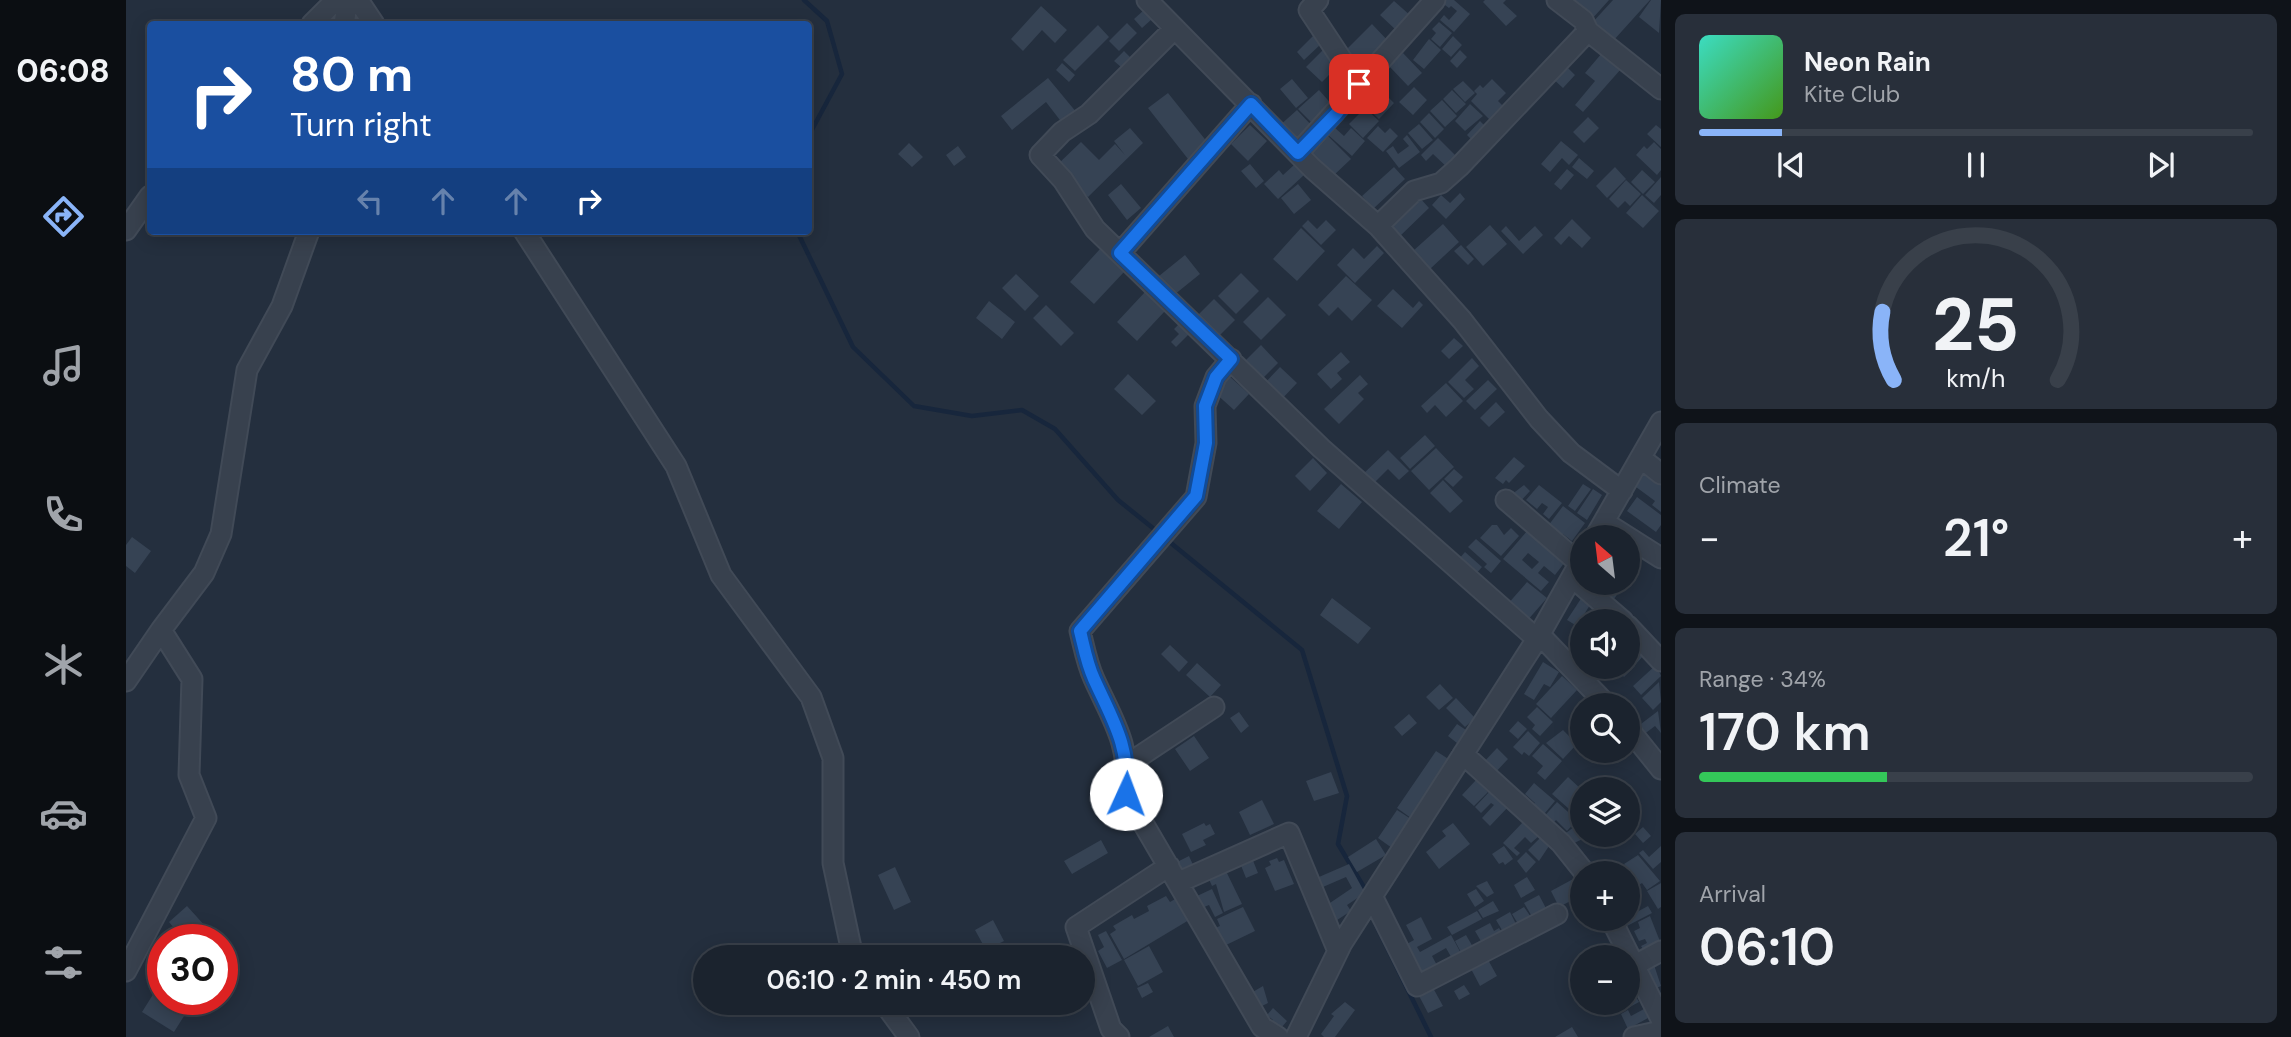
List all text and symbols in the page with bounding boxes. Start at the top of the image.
text: 80 m [290,42,413,106]
text: Neon Rain [1804,45,1931,79]
icon: right [175,49,266,140]
text: 06:08 [16,50,110,92]
pin [1329,54,1389,114]
icon: arrive [1340,65,1378,103]
text: Kite Club [1804,79,1900,109]
text: Turn right [290,104,432,146]
icon: previous [1772,146,1810,184]
icon: pause [1957,146,1995,184]
icon: next [2142,146,2180,184]
icon: left [351,182,389,220]
icon: ahead [424,182,462,220]
icon: ahead [497,182,535,220]
icon: right [570,182,608,220]
icon: directions [39,192,88,241]
text: 25 [1932,278,2020,373]
icon: music [39,341,88,390]
text: km/h [1946,362,2006,395]
text: Climate [1699,470,1781,500]
icon: phone [39,490,88,539]
text: 21° [1943,504,2009,572]
text: − [1699,513,1720,563]
text: + [2232,513,2253,563]
north arrow [1570,525,1640,595]
map controls [1570,525,1640,1015]
button: sound [1570,609,1640,679]
icon: climate [39,640,88,689]
text: Range · 34% [1699,664,1826,694]
button: search [1570,693,1640,763]
text: 170 km [1699,698,1871,766]
position arrow [1089,757,1163,831]
button: layers [1570,777,1640,847]
icon: car [39,789,88,838]
button: + [1570,861,1640,931]
text: Arrival [1699,879,1766,909]
text: 06:10 [1699,913,1835,981]
speed limit sign: 30 [147,924,238,1015]
icon: filters [39,938,88,987]
button: − [1570,945,1640,1015]
text: 06:10 · 2 min · 450 m [767,963,1021,997]

